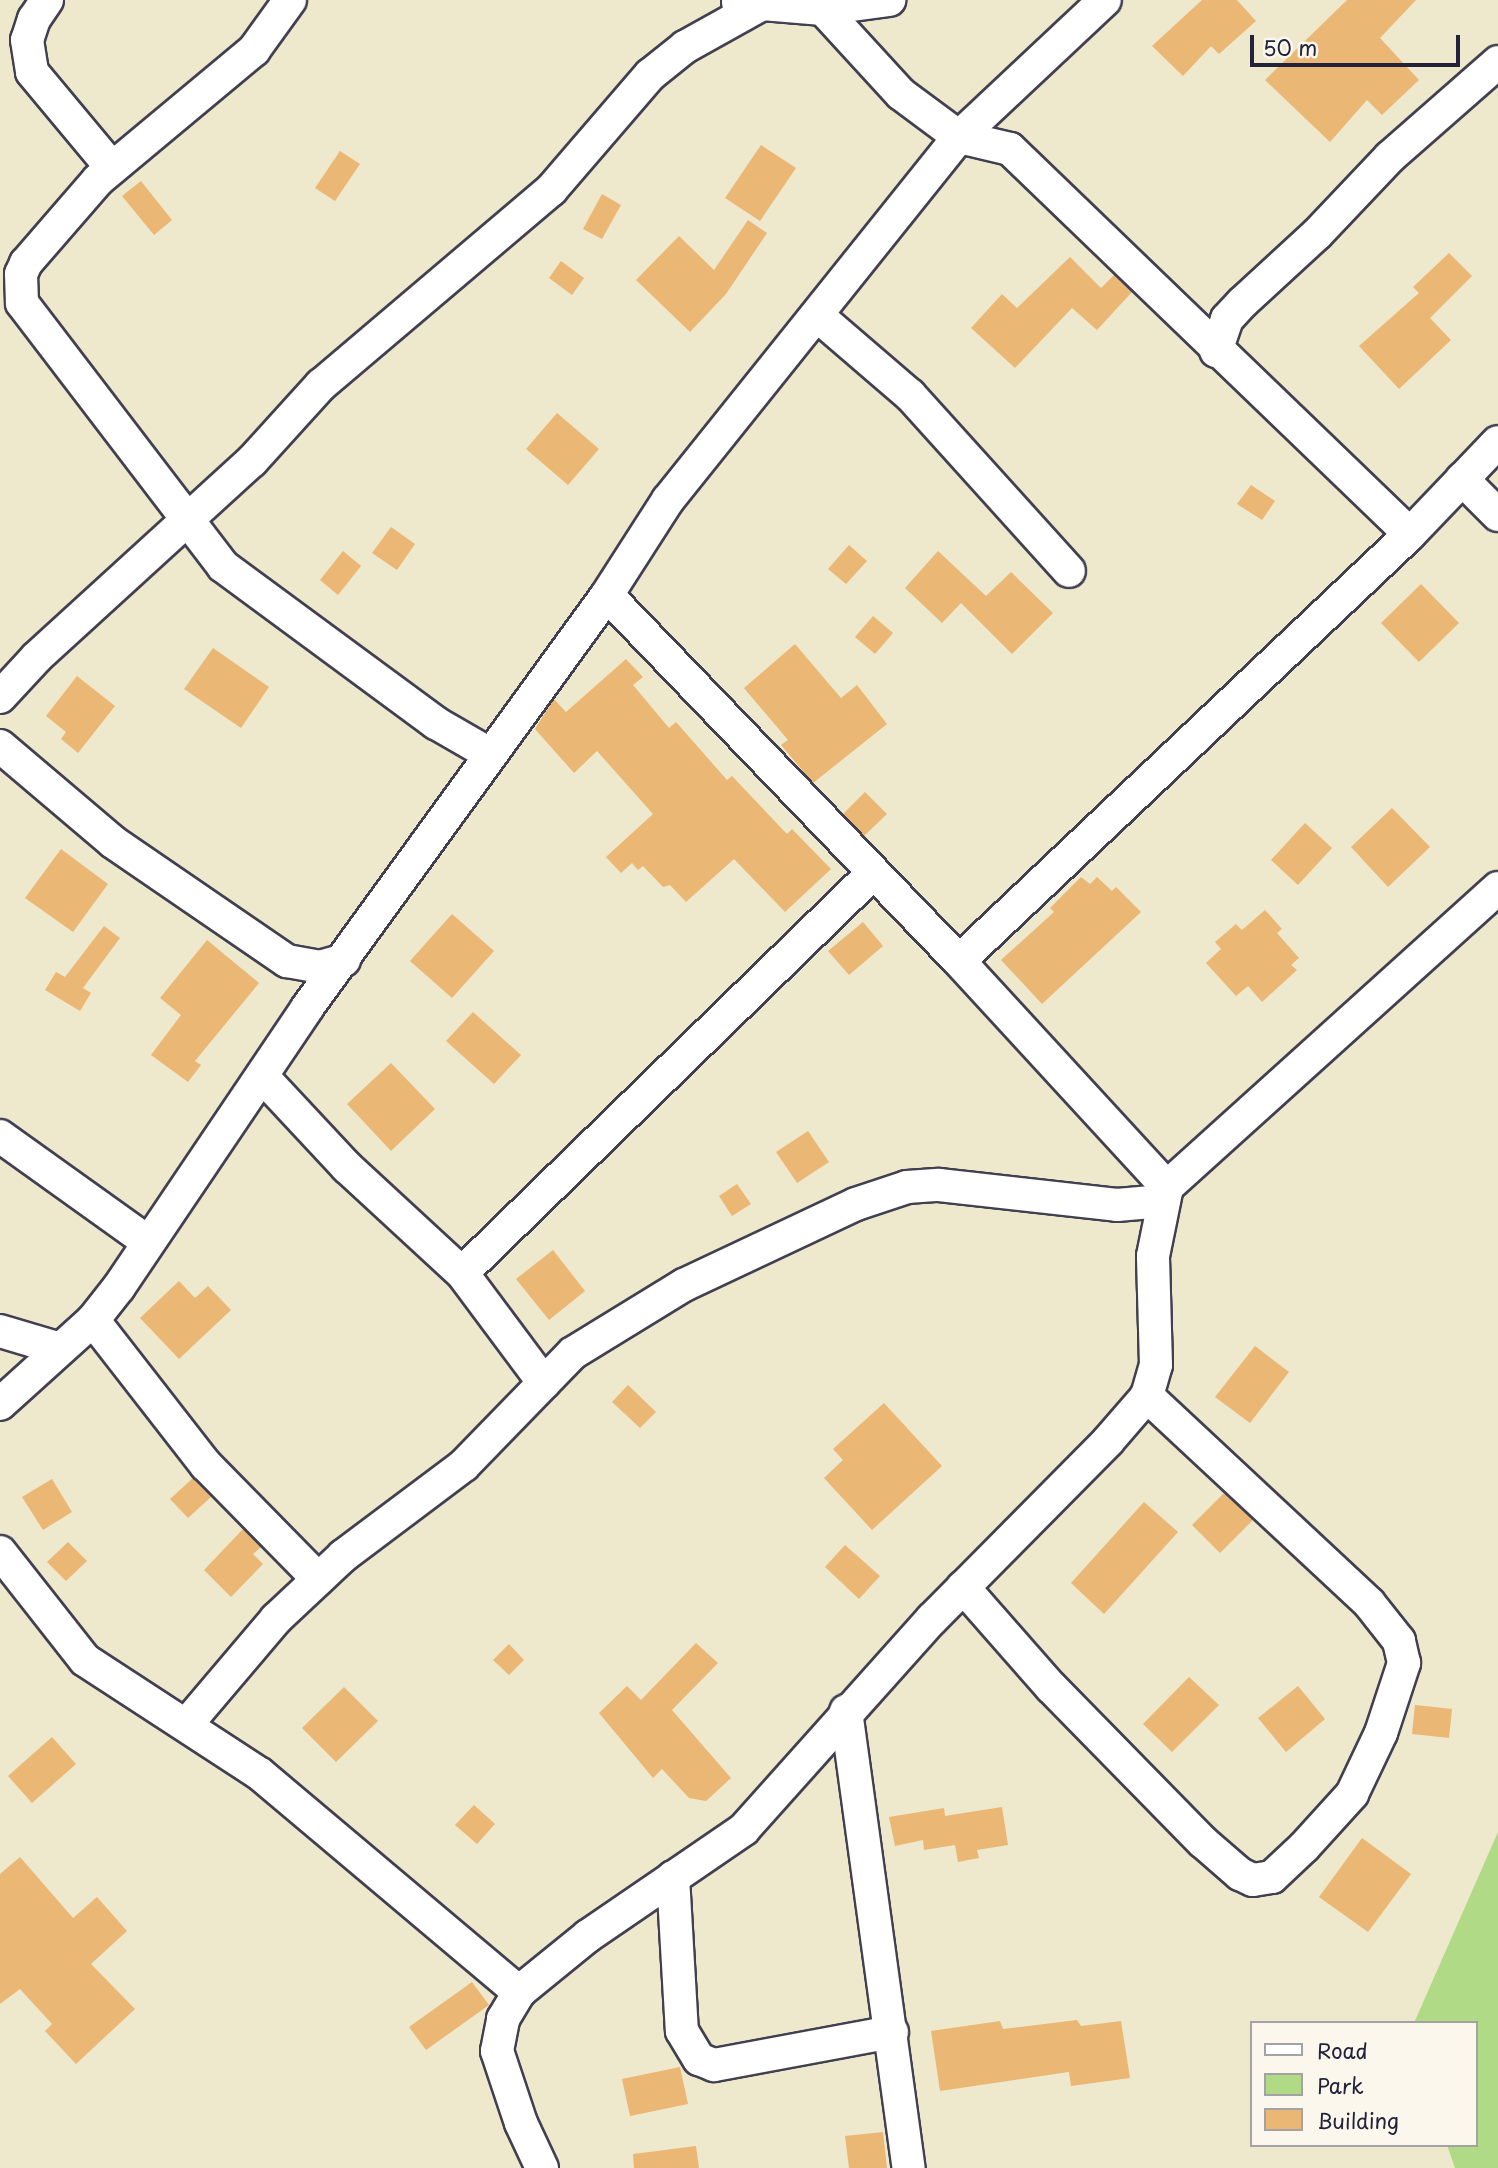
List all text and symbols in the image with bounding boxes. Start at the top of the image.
scale bar [1253,21,1463,65]
text: 50 m [1263,31,1317,63]
legend [1250,2021,1477,2147]
text: Road [1317,2034,1368,2066]
text: Park [1317,2069,1364,2101]
text: Building [1317,2104,1399,2136]

